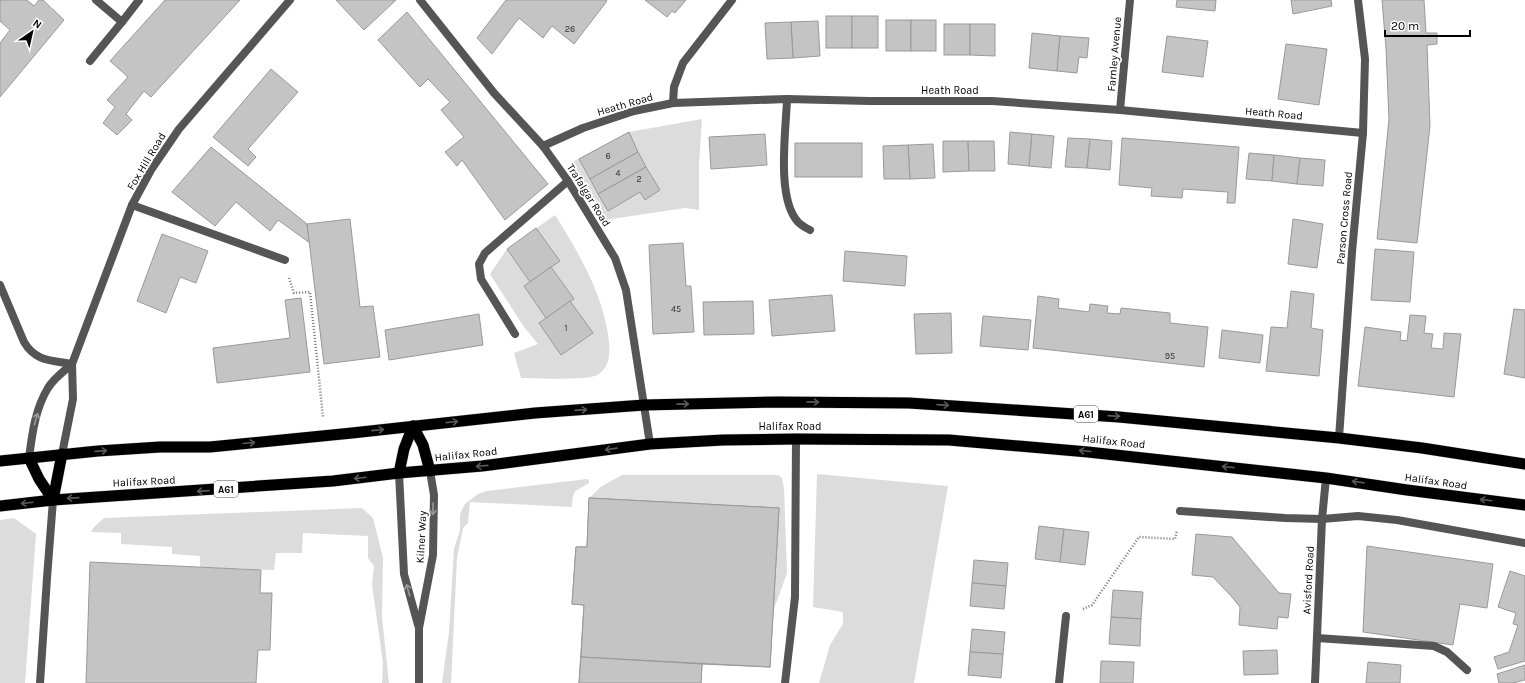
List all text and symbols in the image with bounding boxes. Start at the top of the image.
north arrow [12,12,52,52]
scale bar [1385,12,1470,38]
street label: Farnley Avenue [1105,16,1124,92]
text: N [30,17,44,32]
text: 20 m [1391,19,1419,33]
house number: 26 [565,24,575,34]
street label: Heath Road [921,84,979,97]
street label: Heath Road [596,90,655,119]
street label: Heath Road [1245,105,1303,122]
street label: Fox Hill Road [124,130,169,192]
house number: 6 [605,151,611,161]
street label: Trafalgar Road [564,161,613,229]
house number: 4 [615,168,621,178]
street label: Parson Cross Road [1334,171,1355,265]
house number: 2 [636,174,642,184]
house number: 45 [671,304,681,314]
house number: 1 [565,323,568,333]
house number: 95 [1165,351,1175,361]
one-way arrow [806,398,819,406]
one-way arrow [676,400,689,408]
one-way arrow [936,401,949,408]
one-way arrow [574,406,587,413]
road number: A61 [1074,406,1098,422]
one-way arrow [33,413,40,426]
one-way arrow [1107,413,1120,420]
one-way arrow [445,418,458,426]
street label: Halifax Road [758,420,822,433]
one-way arrow [371,426,384,434]
street label: Halifax Road [1082,432,1146,451]
one-way arrow [242,439,255,447]
street label: Halifax Road [434,445,498,464]
one-way arrow [605,445,618,453]
one-way arrow [94,447,107,454]
one-way arrow [1079,448,1092,455]
one-way arrow [476,462,489,469]
one-way arrow [1222,463,1235,471]
street label: Halifax Road [1404,471,1468,492]
street label: Halifax Road [112,473,176,490]
one-way arrow [354,474,367,482]
one-way arrow [1351,478,1364,486]
road number: A61 [214,481,238,497]
one-way arrow [197,487,210,494]
one-way arrow [67,495,80,502]
one-way arrow [1480,496,1493,504]
one-way arrow [21,499,34,507]
one-way arrow [429,502,437,515]
street label: Kilner Way [414,510,429,564]
street label: Avisford Road [1300,545,1317,615]
one-way arrow [404,584,412,597]

